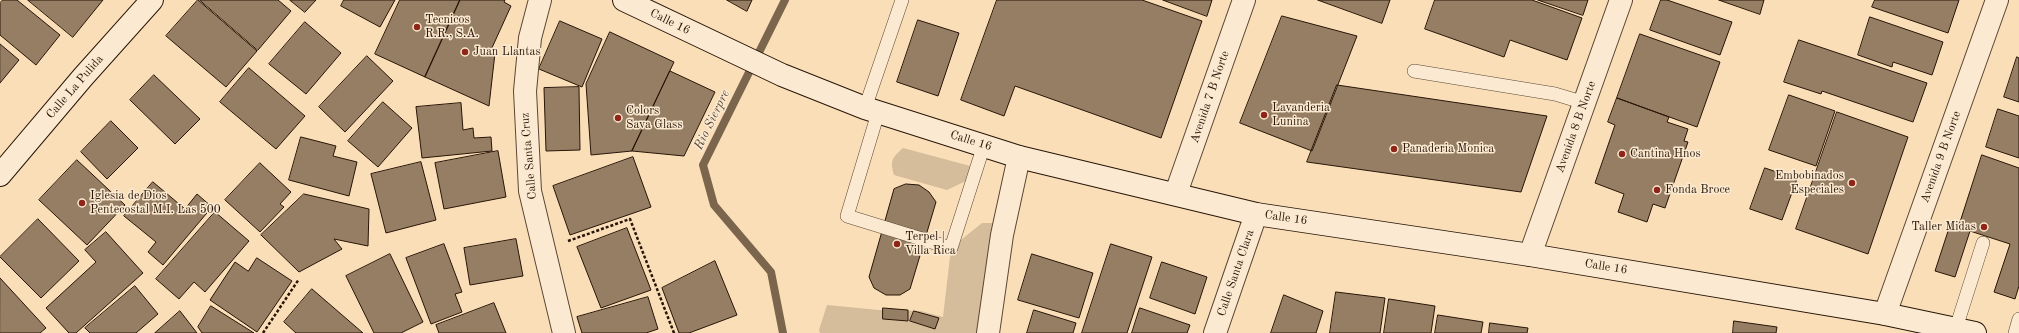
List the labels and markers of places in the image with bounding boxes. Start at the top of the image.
place label: Tecnicos R.R., S.A. [425,13,479,41]
marker: Tecnicos R.R., S.A. [412,22,422,32]
place label: Juan Llantas [473,45,541,59]
marker: Juan Llantas [460,47,470,57]
place label: Lavanderia Lunina [1272,101,1330,129]
place label: Colors Sava Glass [626,104,682,132]
marker: Lavanderia Lunina [1259,110,1269,120]
marker: Colors Sava Glass [613,113,623,123]
place label: Panaderia Monica [1402,142,1494,156]
marker: Panaderia Monica [1389,144,1399,154]
place label: Cantina Hnos [1630,147,1701,161]
marker: Cantina Hnos [1617,149,1627,159]
place label: Embobinados Especiales [1775,169,1844,197]
marker: Embobinados Especiales [1847,178,1857,188]
place label: Fonda Broce [1665,183,1730,197]
marker: Fonda Broce [1652,185,1662,195]
place label: Iglesia de Dios Pentecostal M.I. Las 500 [90,189,221,217]
marker: Iglesia de Dios Pentecostal M.I. Las 500 [77,198,87,208]
place label: Taller Midas [1911,220,1976,234]
marker: Taller Midas [1979,222,1989,232]
place label: Terpel | Villa Rica [905,230,956,258]
marker: Terpel | Villa Rica [892,239,902,249]

